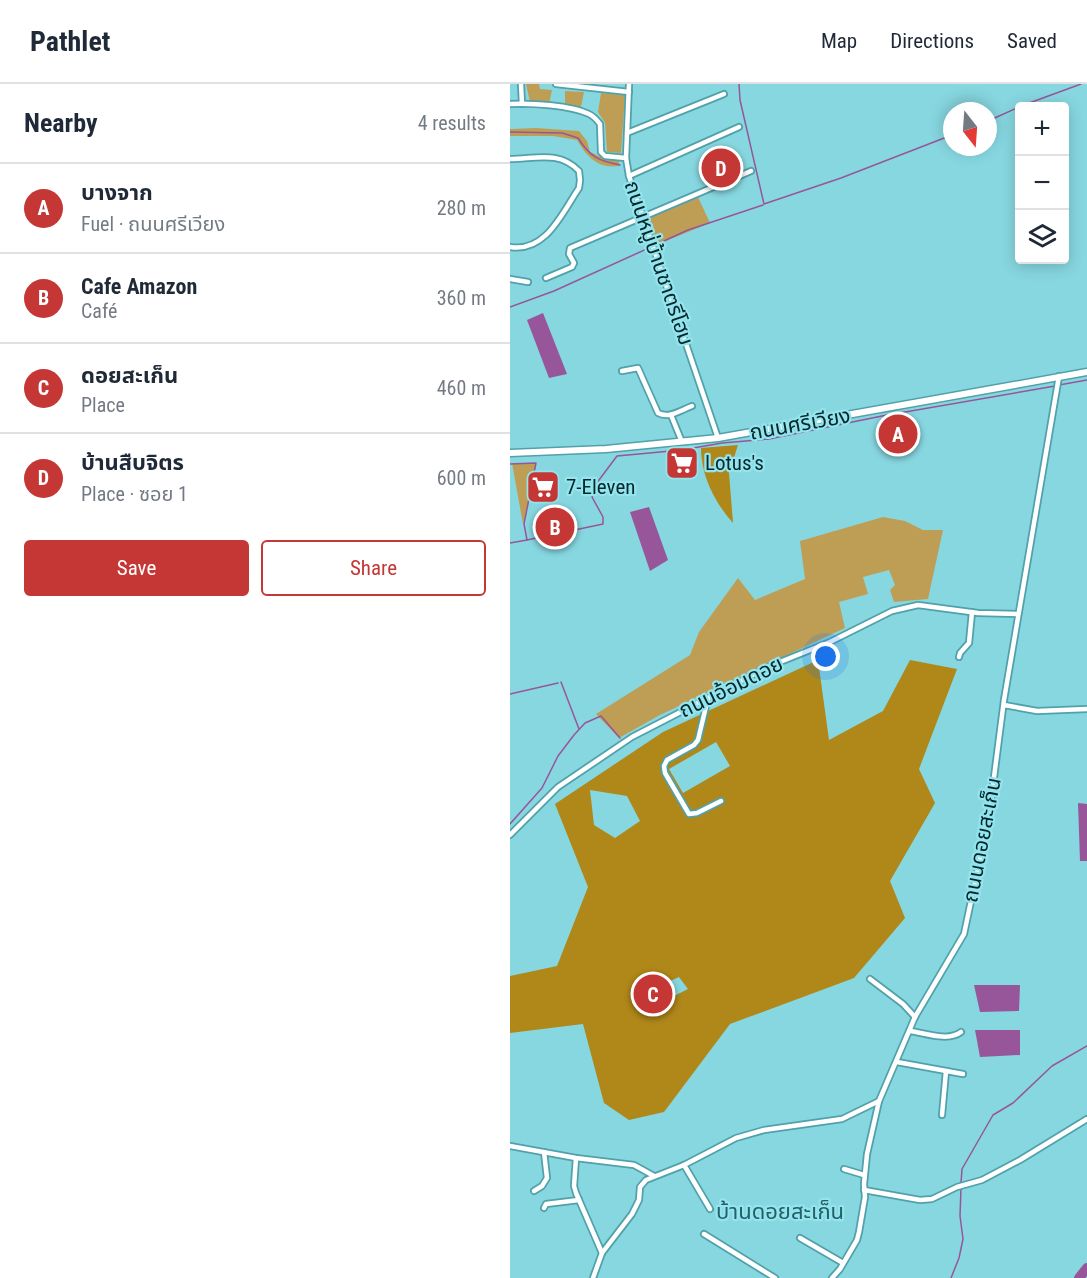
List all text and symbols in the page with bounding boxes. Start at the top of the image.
text: Pathlet [30,25,110,58]
text: Map [821,29,857,53]
text: Directions [890,29,974,53]
text: Saved [1007,29,1057,53]
north arrow [943,102,997,156]
map controls [1015,102,1069,264]
button: + [1015,102,1069,156]
text: Nearby [24,108,98,138]
text: 4 results [418,111,486,135]
pin: D [702,146,740,190]
button: − [1015,156,1069,210]
street label: ถนนหมู่บ้านชาตรีโฮม [619,178,698,349]
text: บางจาก [81,180,153,205]
text: A [38,196,49,220]
text: 280 m [437,196,486,220]
button: layers [1015,210,1069,264]
text: Fuel · ถนนศรีเวียง [81,212,225,236]
text: Cafe Amazon [81,274,197,299]
text: B [38,286,49,310]
text: 360 m [437,286,486,310]
text: Café [81,299,117,323]
text: ดอยสะเก็น [81,363,178,388]
text: C [38,376,49,400]
text: 460 m [437,376,486,400]
text: Place [81,393,125,417]
street label: ถนนศรีเวียง [748,403,852,445]
pin: A [878,412,918,456]
supermarket icon: Lotus's [664,445,700,481]
text: บ้านสืบจิตร [81,450,184,475]
place label: Lotus's [705,451,764,475]
text: D [38,466,49,490]
text: 600 m [437,466,486,490]
supermarket icon: 7-Eleven [525,469,561,505]
place label: 7-Eleven [566,475,635,499]
text: Place · ซอย 1 [81,482,188,506]
pin: B [536,504,574,550]
button: Save [24,540,249,596]
button: Share [261,540,486,596]
your location [811,642,840,671]
street label: ถนนอ้อมดอย [675,651,787,723]
street label: ถนนดอยสะเก็น [957,775,1006,904]
pin: C [634,972,672,1016]
district label: บ้านดอยสะเก็น [716,1199,844,1224]

